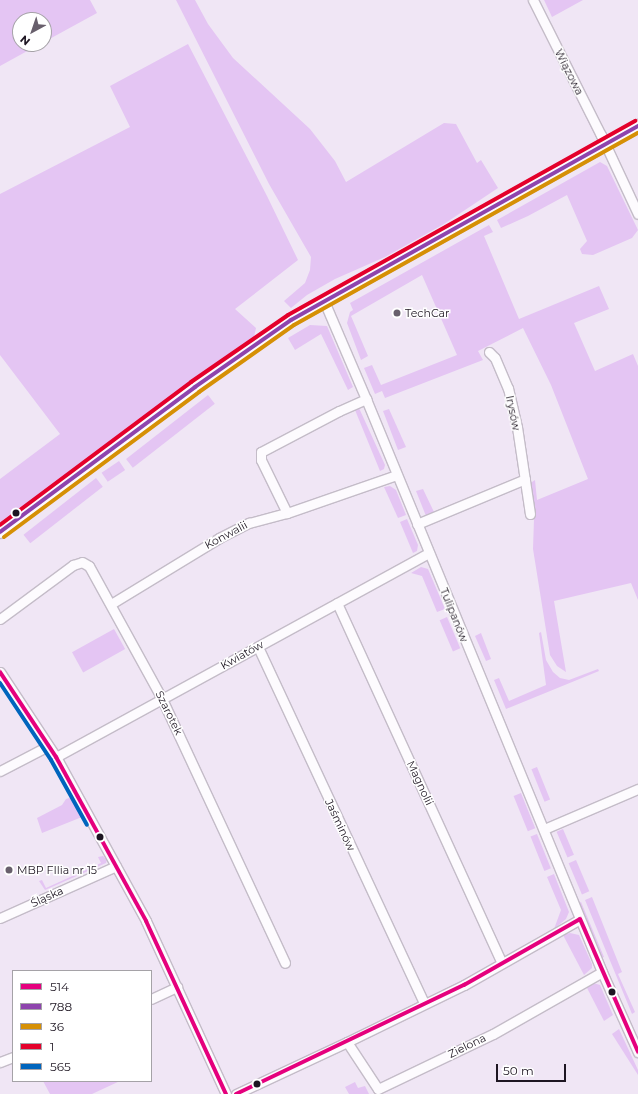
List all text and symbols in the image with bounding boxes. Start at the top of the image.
north arrow [12,12,52,52]
text: N [17,32,33,49]
street label: Wiązowa [552,47,586,97]
place label: TechCar [405,306,450,320]
marker: TechCar [392,308,402,318]
street label: Irysów [503,394,523,432]
unlabelled marker [11,508,21,518]
street label: Konwalii [202,518,250,552]
street label: Tulipanów [437,586,471,644]
street label: Kwiatów [218,638,266,672]
street label: Szarotek [153,689,185,737]
street label: Magnolii [404,759,436,807]
street label: Jaśminów [322,797,358,853]
unlabelled marker [95,832,105,842]
place label: MBP FIlia nr 15 [17,863,97,877]
marker: MBP FIlia nr 15 [4,865,14,875]
street label: Śląska [29,884,65,910]
legend [12,970,152,1082]
text: 514 [50,979,69,994]
unlabelled marker [607,987,617,997]
text: 788 [50,999,72,1014]
text: 36 [50,1019,64,1034]
street label: Zielona [446,1031,488,1061]
text: 1 [50,1039,54,1054]
scale bar [498,1056,568,1082]
text: 565 [50,1059,71,1074]
text: 50 m [503,1063,534,1078]
unlabelled marker [252,1079,262,1089]

